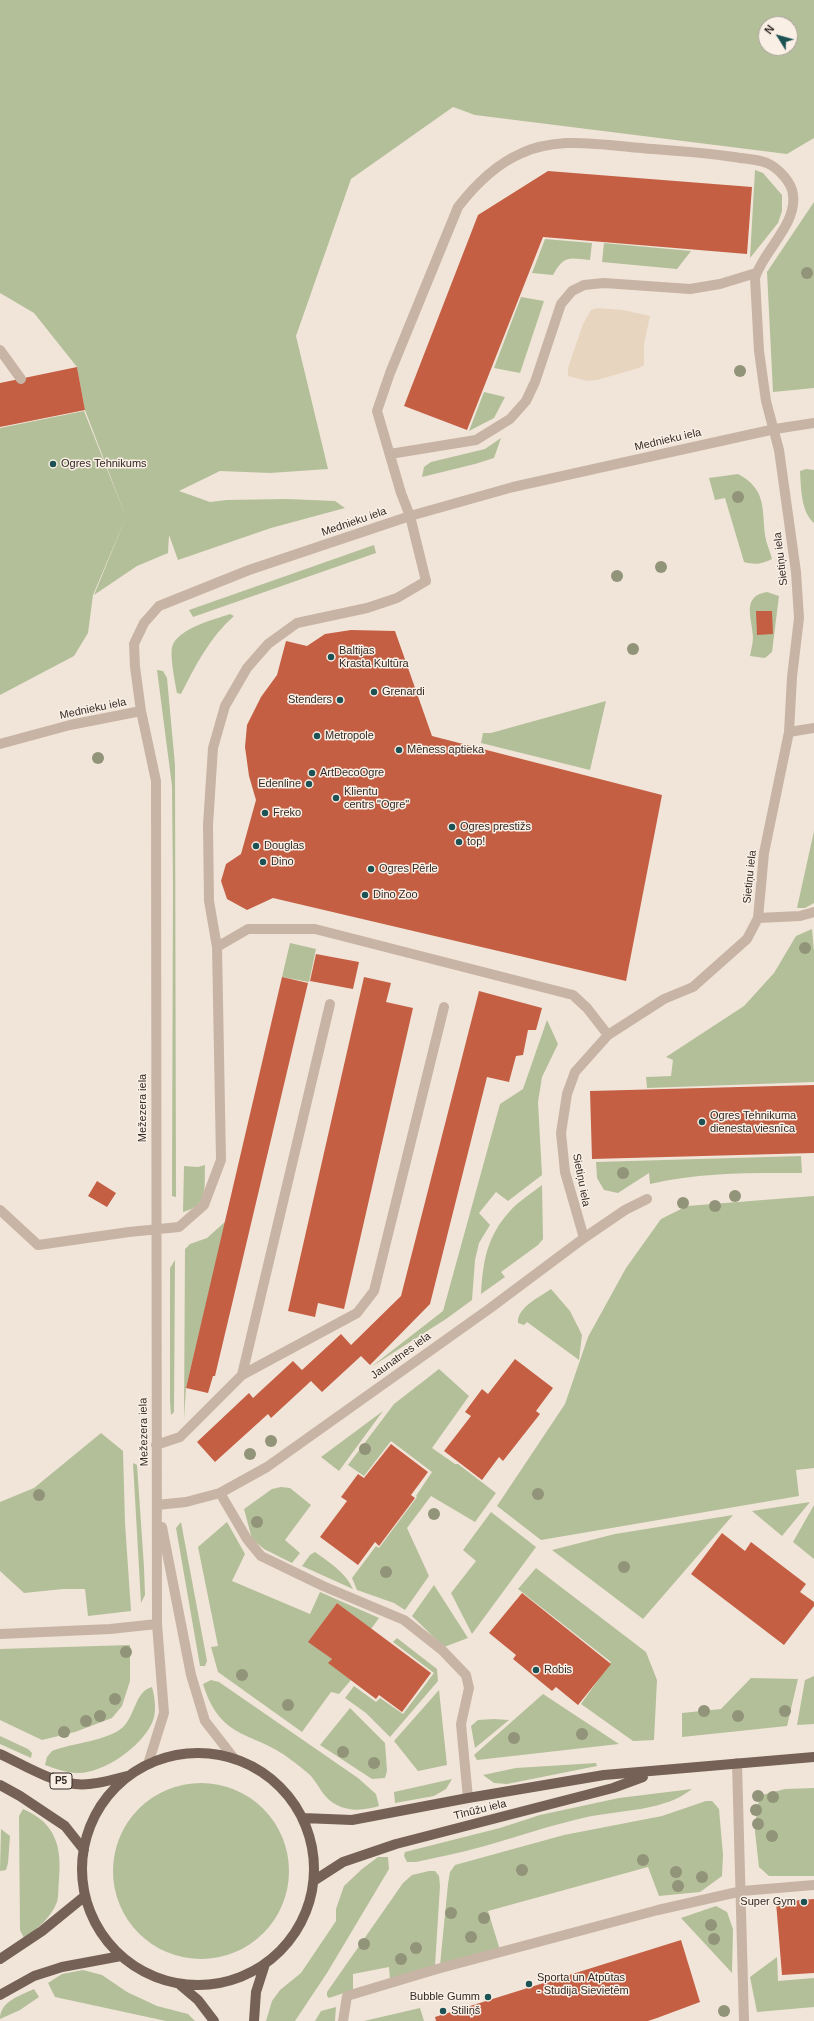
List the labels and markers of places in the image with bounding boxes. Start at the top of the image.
place label: Ogres Tehnikums [61,457,147,471]
marker: Ogres Tehnikums [48,459,58,469]
place label: Baltijas Krasta Kultūra [339,644,409,670]
marker: Baltijas Krasta Kultūra [326,652,336,662]
place label: Grenardi [382,685,425,699]
marker: Grenardi [369,687,379,697]
place label: Stenders [288,693,332,707]
marker: Stenders [335,695,345,705]
place label: Metropole [325,729,374,743]
marker: Metropole [312,731,322,741]
place label: Mēness aptieka [407,743,484,757]
marker: Mēness aptieka [394,745,404,755]
place label: ArtDecoOgre [320,766,384,780]
marker: ArtDecoOgre [307,768,317,778]
place label: Edenline [258,777,301,791]
marker: Edenline [304,779,314,789]
place label: Klientu centrs "Ogre" [344,785,409,811]
marker: Klientu centrs "Ogre" [331,793,341,803]
place label: Freko [273,806,301,820]
marker: Freko [260,808,270,818]
place label: Ogres prestižs [460,820,531,834]
marker: Ogres prestižs [447,822,457,832]
place label: top! [467,835,485,849]
marker: top! [454,837,464,847]
place label: Douglas [264,839,304,853]
marker: Douglas [251,841,261,851]
place label: Dino [271,855,294,869]
marker: Dino [258,857,268,867]
place label: Ogres Pērle [379,862,438,876]
marker: Ogres Pērle [366,864,376,874]
place label: Dino Zoo [373,888,418,902]
marker: Dino Zoo [360,890,370,900]
place label: Ogres Tehnikuma dienesta viesnīca [710,1109,796,1135]
marker: Ogres Tehnikuma dienesta viesnīca [697,1117,707,1127]
place label: Robis [544,1663,572,1677]
marker: Robis [531,1665,541,1675]
place label: Super Gym [740,1895,796,1909]
marker: Super Gym [799,1897,809,1907]
place label: Sporta un Atpūtas - Studija Sievietēm [537,1971,629,1997]
marker: Sporta un Atpūtas - Studija Sievietēm [524,1979,534,1989]
place label: Bubble Gumm [410,1990,480,2004]
marker: Bubble Gumm [483,1992,493,2002]
place label: Stiliņš [451,2004,480,2018]
marker: Stiliņš [438,2006,448,2016]

